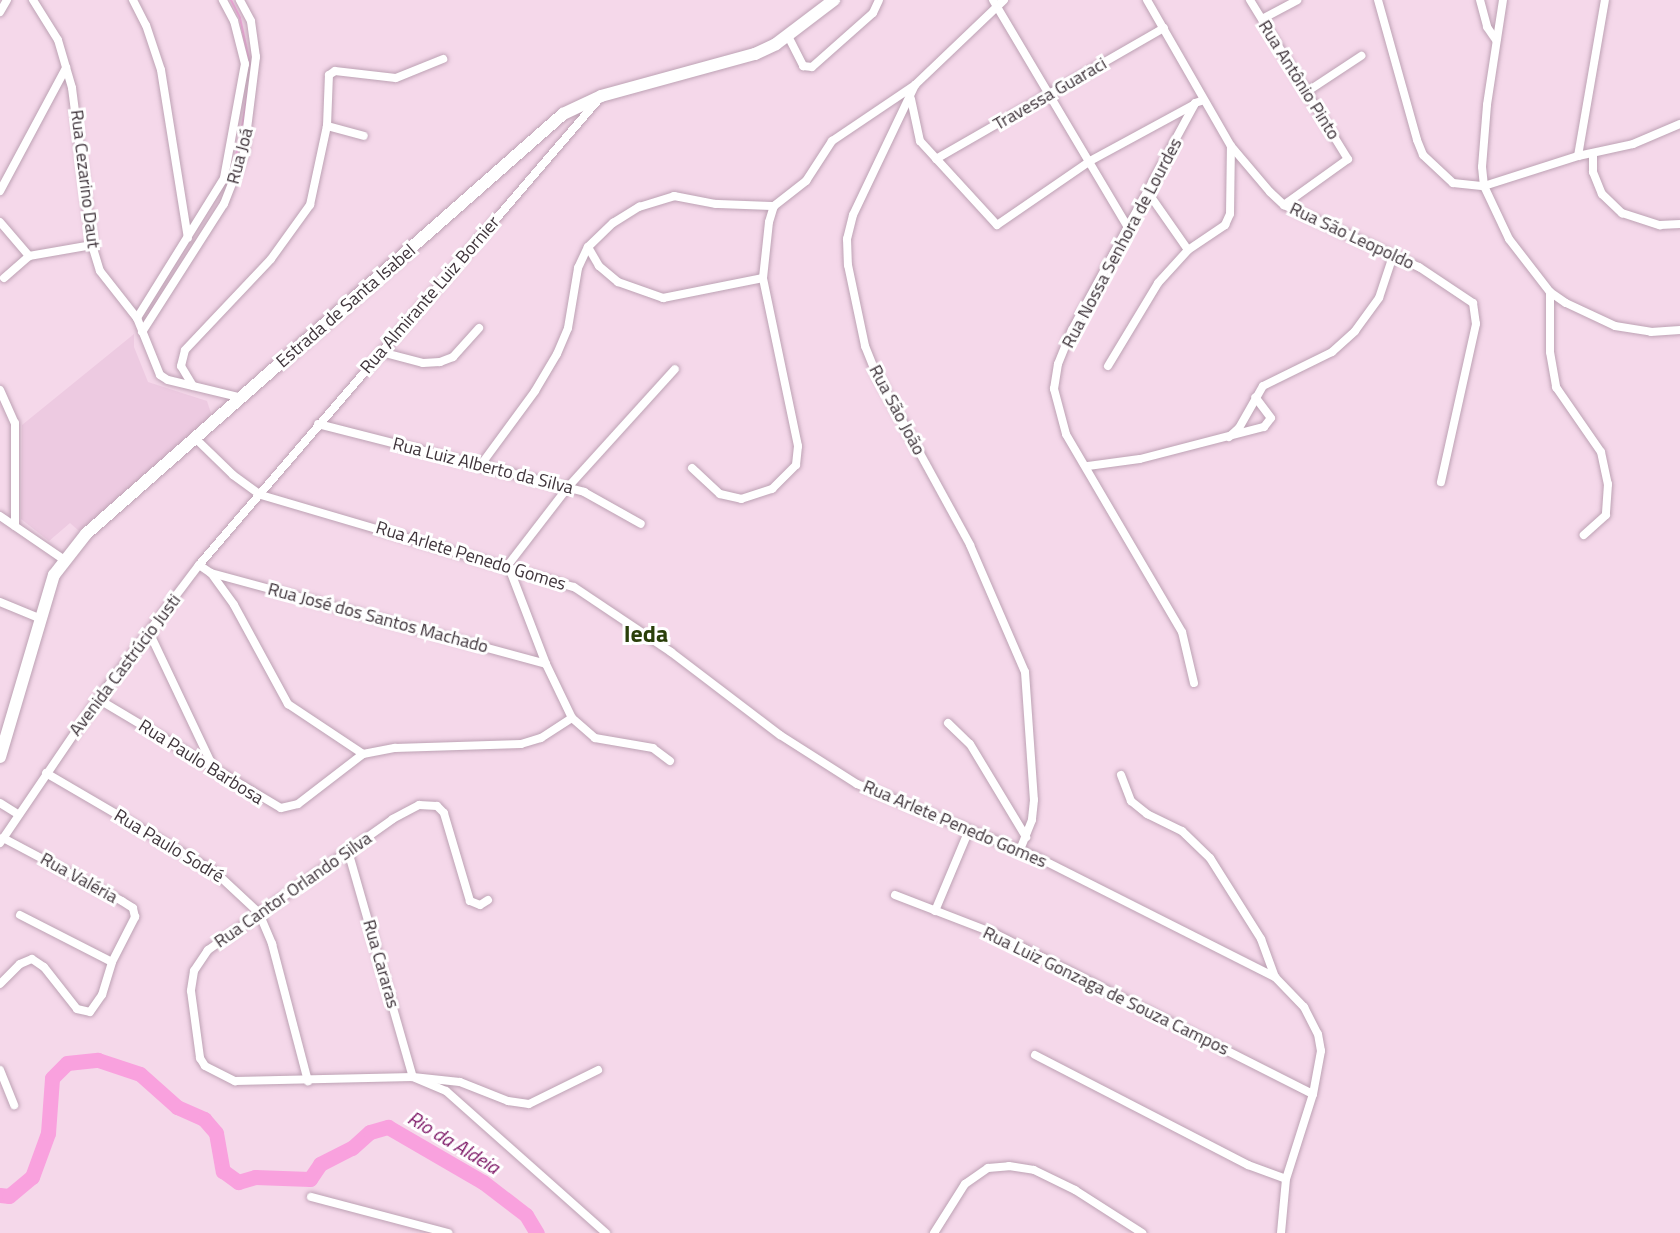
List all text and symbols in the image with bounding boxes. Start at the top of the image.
street label: Rua Antônio Pinto [1254,16,1344,144]
street label: Travessa Guaraci [990,53,1110,135]
street label: Rua Cezarino Daut [66,109,104,249]
street label: Rua Joá [222,126,258,186]
street label: Rua Nossa Senhora de Lourdes [1057,134,1187,352]
street label: Rua São Leopoldo [1286,198,1418,274]
street label: Rua Almirante Luiz Bornier [356,212,504,378]
street label: Estrada de Santa Isabel [272,240,420,372]
street label: Rua São João [864,361,930,459]
street label: Rua Luiz Alberto da Silva [391,433,575,499]
street label: Rua Arlete Penedo Gomes [373,517,569,595]
street label: Rua José dos Santos Machado [265,578,491,658]
street label: Avenida Castrúcio Justi [65,590,185,740]
district label: Ieda [624,620,668,648]
street label: Rua Paulo Barbosa [135,715,267,809]
street label: Rua Arlete Penedo Gomes [860,775,1050,873]
street label: Rua Paulo Sodré [110,805,228,887]
street label: Rua Cantor Orlando Silva [210,827,376,953]
street label: Rua Valéria [37,848,121,908]
street label: Rua Cararas [358,917,404,1011]
street label: Rua Luiz Gonzaga de Souza Campos [979,922,1233,1060]
water label: Rio da Aldeia [404,1105,504,1179]

